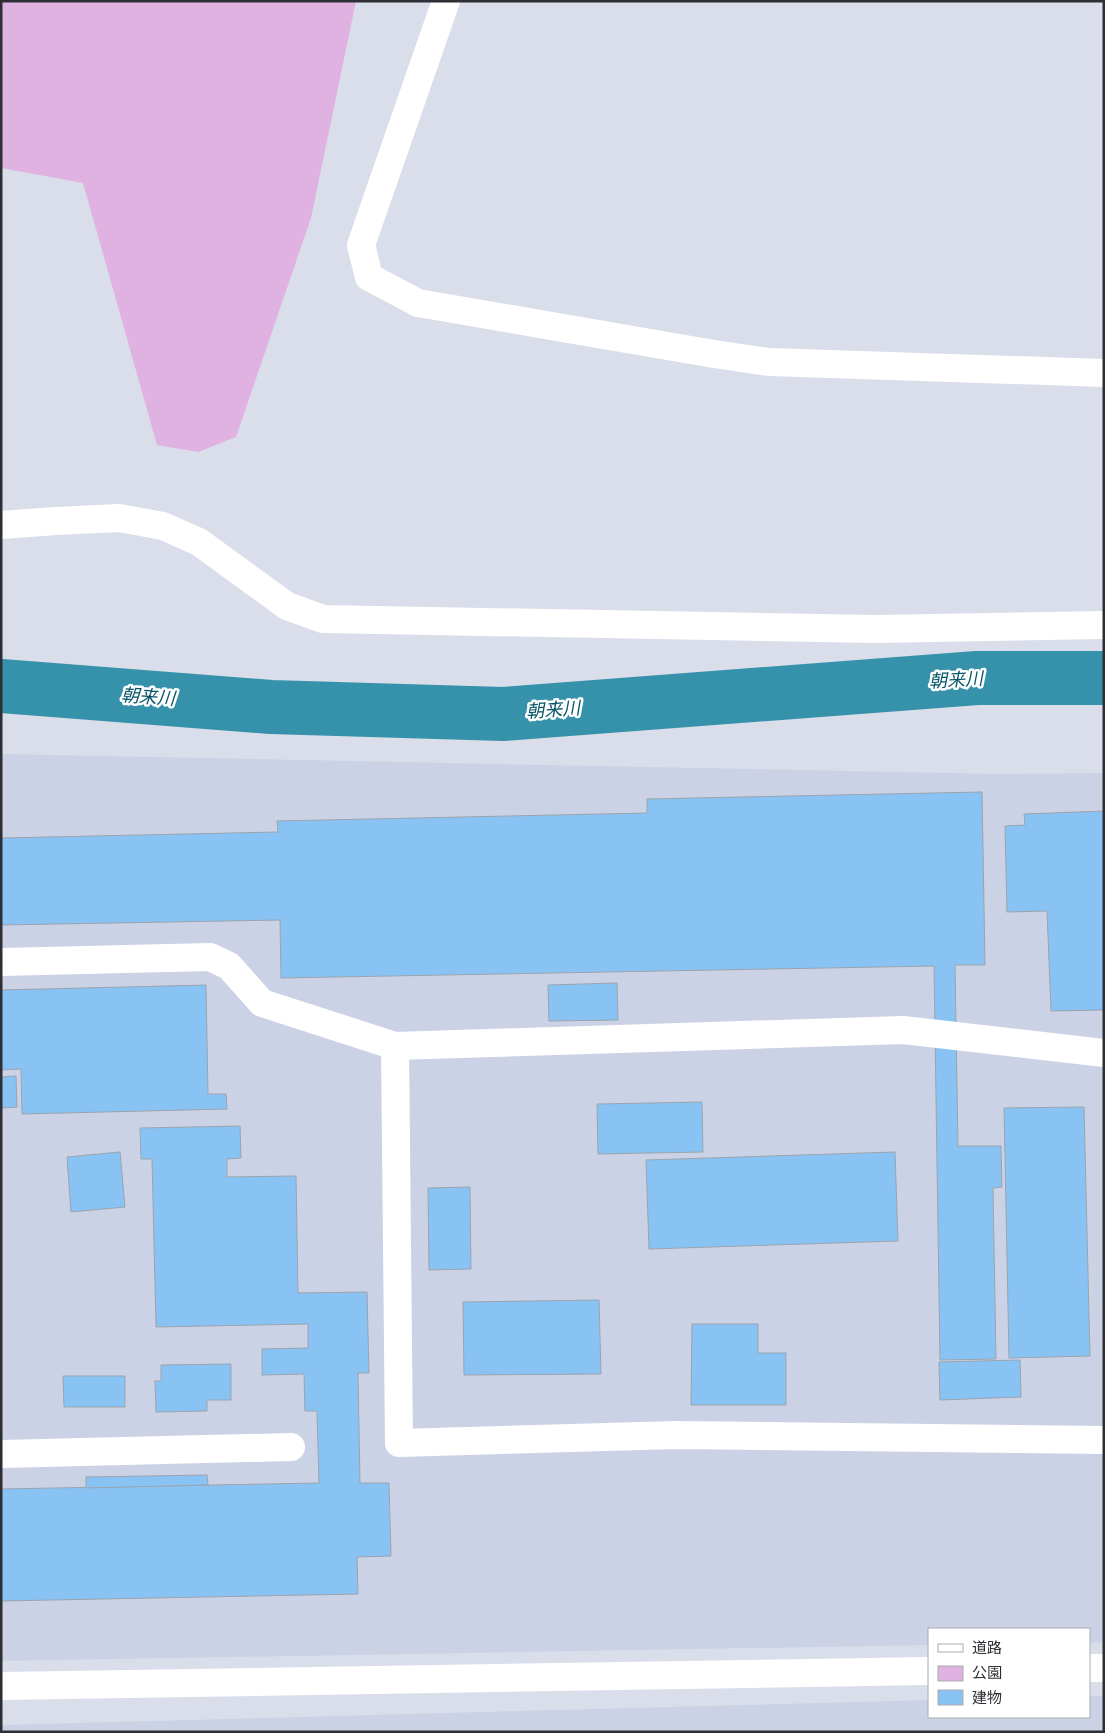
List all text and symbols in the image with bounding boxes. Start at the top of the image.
water label: 朝来川 [928,666,986,693]
water label: 朝来川 [120,683,178,711]
water label: 朝来川 [525,696,583,724]
legend [928,1628,1090,1718]
text: 道路 [972,1638,1002,1658]
text: 公園 [972,1663,1002,1683]
text: 建物 [972,1688,1002,1708]

